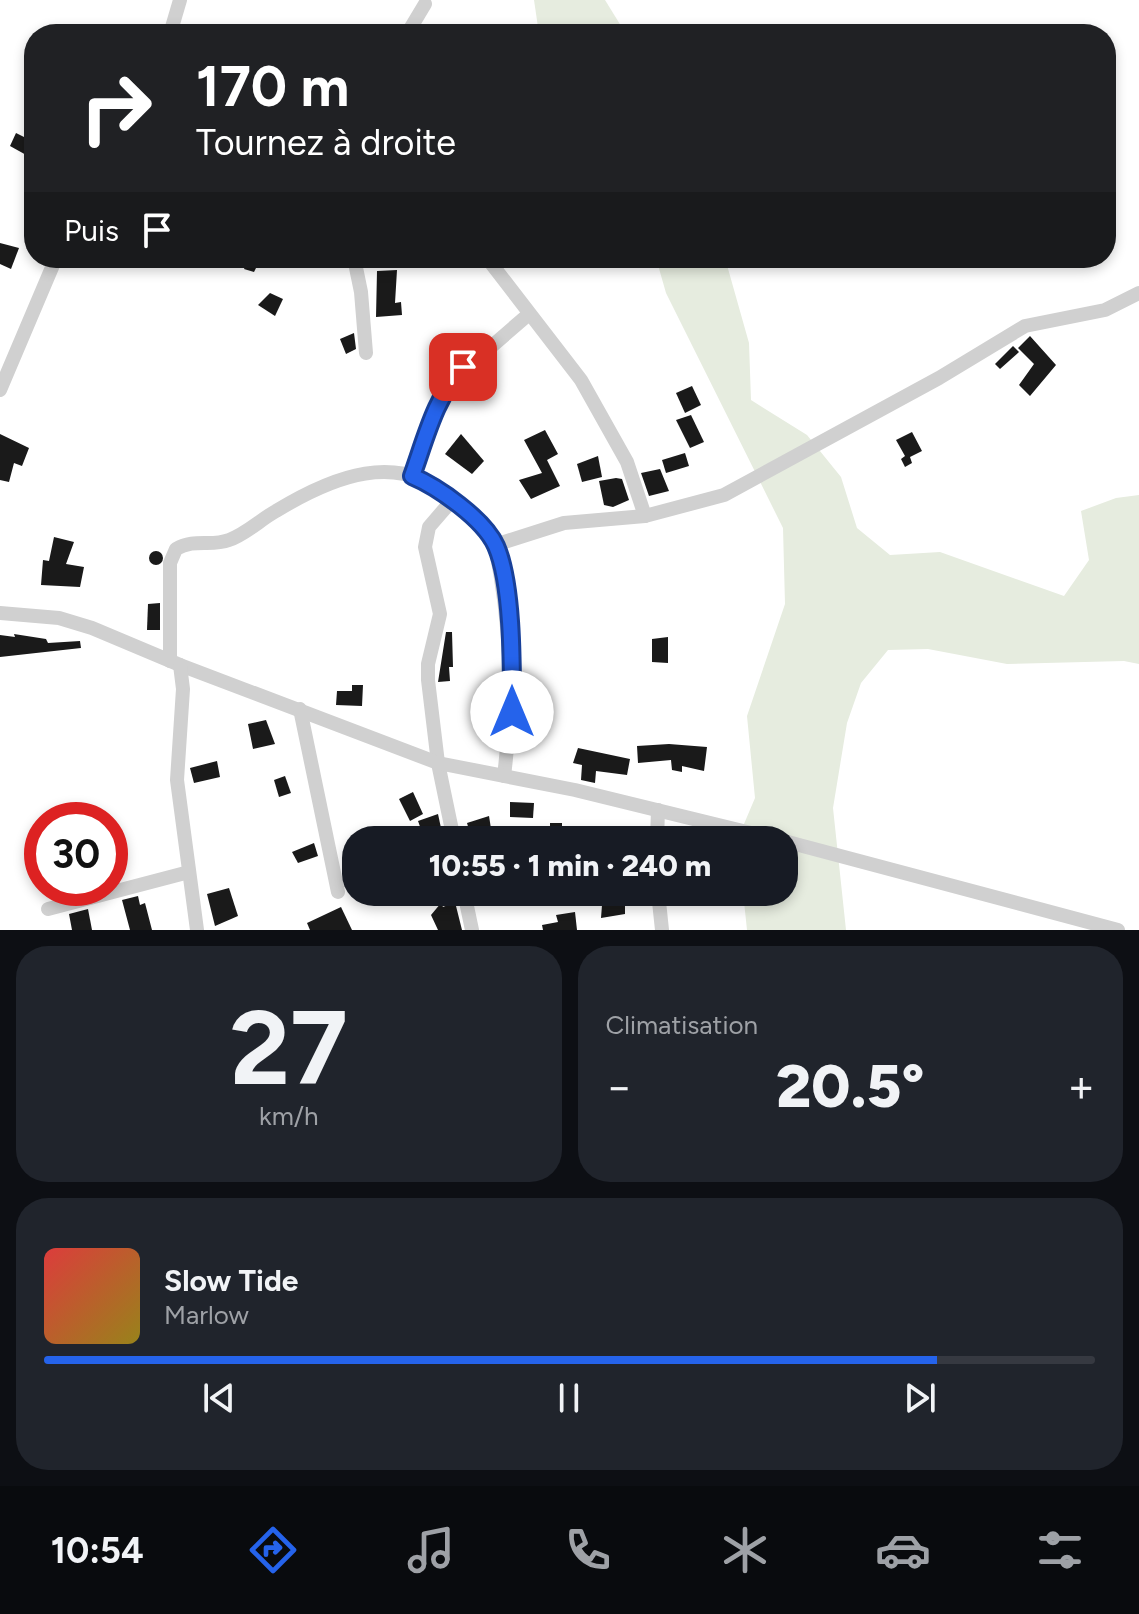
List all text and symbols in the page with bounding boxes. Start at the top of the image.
text: 170 m [196,53,349,120]
icon: right [64,56,168,160]
text: Tournez à droite [196,121,456,164]
icon: arrive [135,208,179,252]
text: Puis [64,212,119,249]
pin [429,333,497,401]
icon: arrive [441,345,485,389]
position arrow [470,670,554,754]
speed limit sign: 30 [24,802,128,906]
text: 10:55 · 1 min · 240 m [429,847,711,884]
text: 27 [230,985,348,1110]
text: Climatisation [606,1009,758,1041]
text: 20.5° [776,1050,924,1122]
text: − [606,1060,633,1113]
text: + [1068,1060,1095,1113]
text: km/h [259,1100,318,1132]
text: Slow Tide [164,1262,298,1299]
text: Marlow [164,1299,249,1331]
icon: previous [197,1376,241,1420]
icon: pause [547,1376,591,1420]
icon: next [898,1376,942,1420]
icon: directions [245,1522,301,1578]
icon: music [403,1522,459,1578]
icon: phone [560,1522,616,1578]
icon: climate [717,1522,773,1578]
icon: car [875,1522,931,1578]
icon: filters [1032,1522,1088,1578]
text: 10:54 [51,1529,144,1572]

